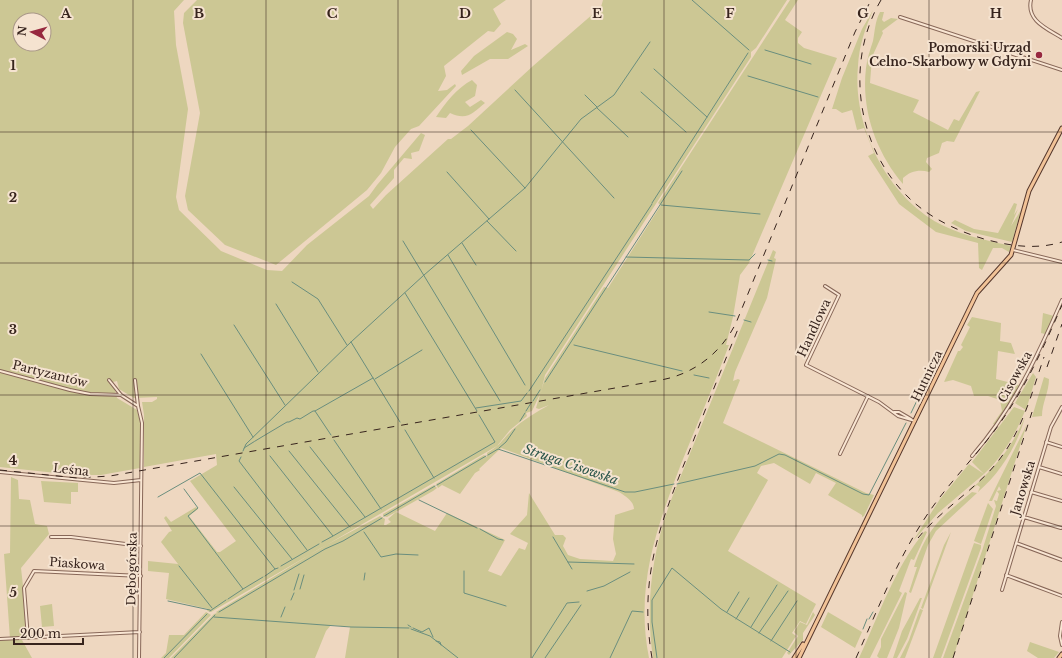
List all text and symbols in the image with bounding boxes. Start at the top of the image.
text: A [60,5,72,22]
text: B [194,5,204,22]
text: C [327,5,338,22]
text: D [459,5,471,22]
text: E [592,5,602,22]
text: F [726,5,735,22]
text: G [857,5,869,22]
text: H [990,5,1002,22]
north arrow [12,12,52,52]
text: N [15,24,30,37]
place label: Pomorski Urząd Celno-Skarbowy w Gdyni [869,40,1032,69]
marker: Pomorski Urząd Celno-Skarbowy w Gdyni [1034,50,1044,60]
text: 1 [10,57,16,74]
text: 2 [9,189,17,206]
street label: Handlowa [794,296,834,359]
text: 3 [9,321,17,338]
street label: Hutnicza [908,347,946,404]
street label: Cisowska [994,348,1035,405]
street label: Partyzantów [11,357,90,390]
water label: Struga Cisowska [521,440,621,489]
text: 4 [9,452,18,469]
street label: Janowska [1007,458,1038,519]
street label: Leśna [52,460,90,479]
street label: Dębogórska [123,532,140,606]
street label: Piaskowa [49,554,106,573]
text: 5 [9,584,17,601]
scale bar [14,620,83,646]
text: 200 m [20,626,61,641]

